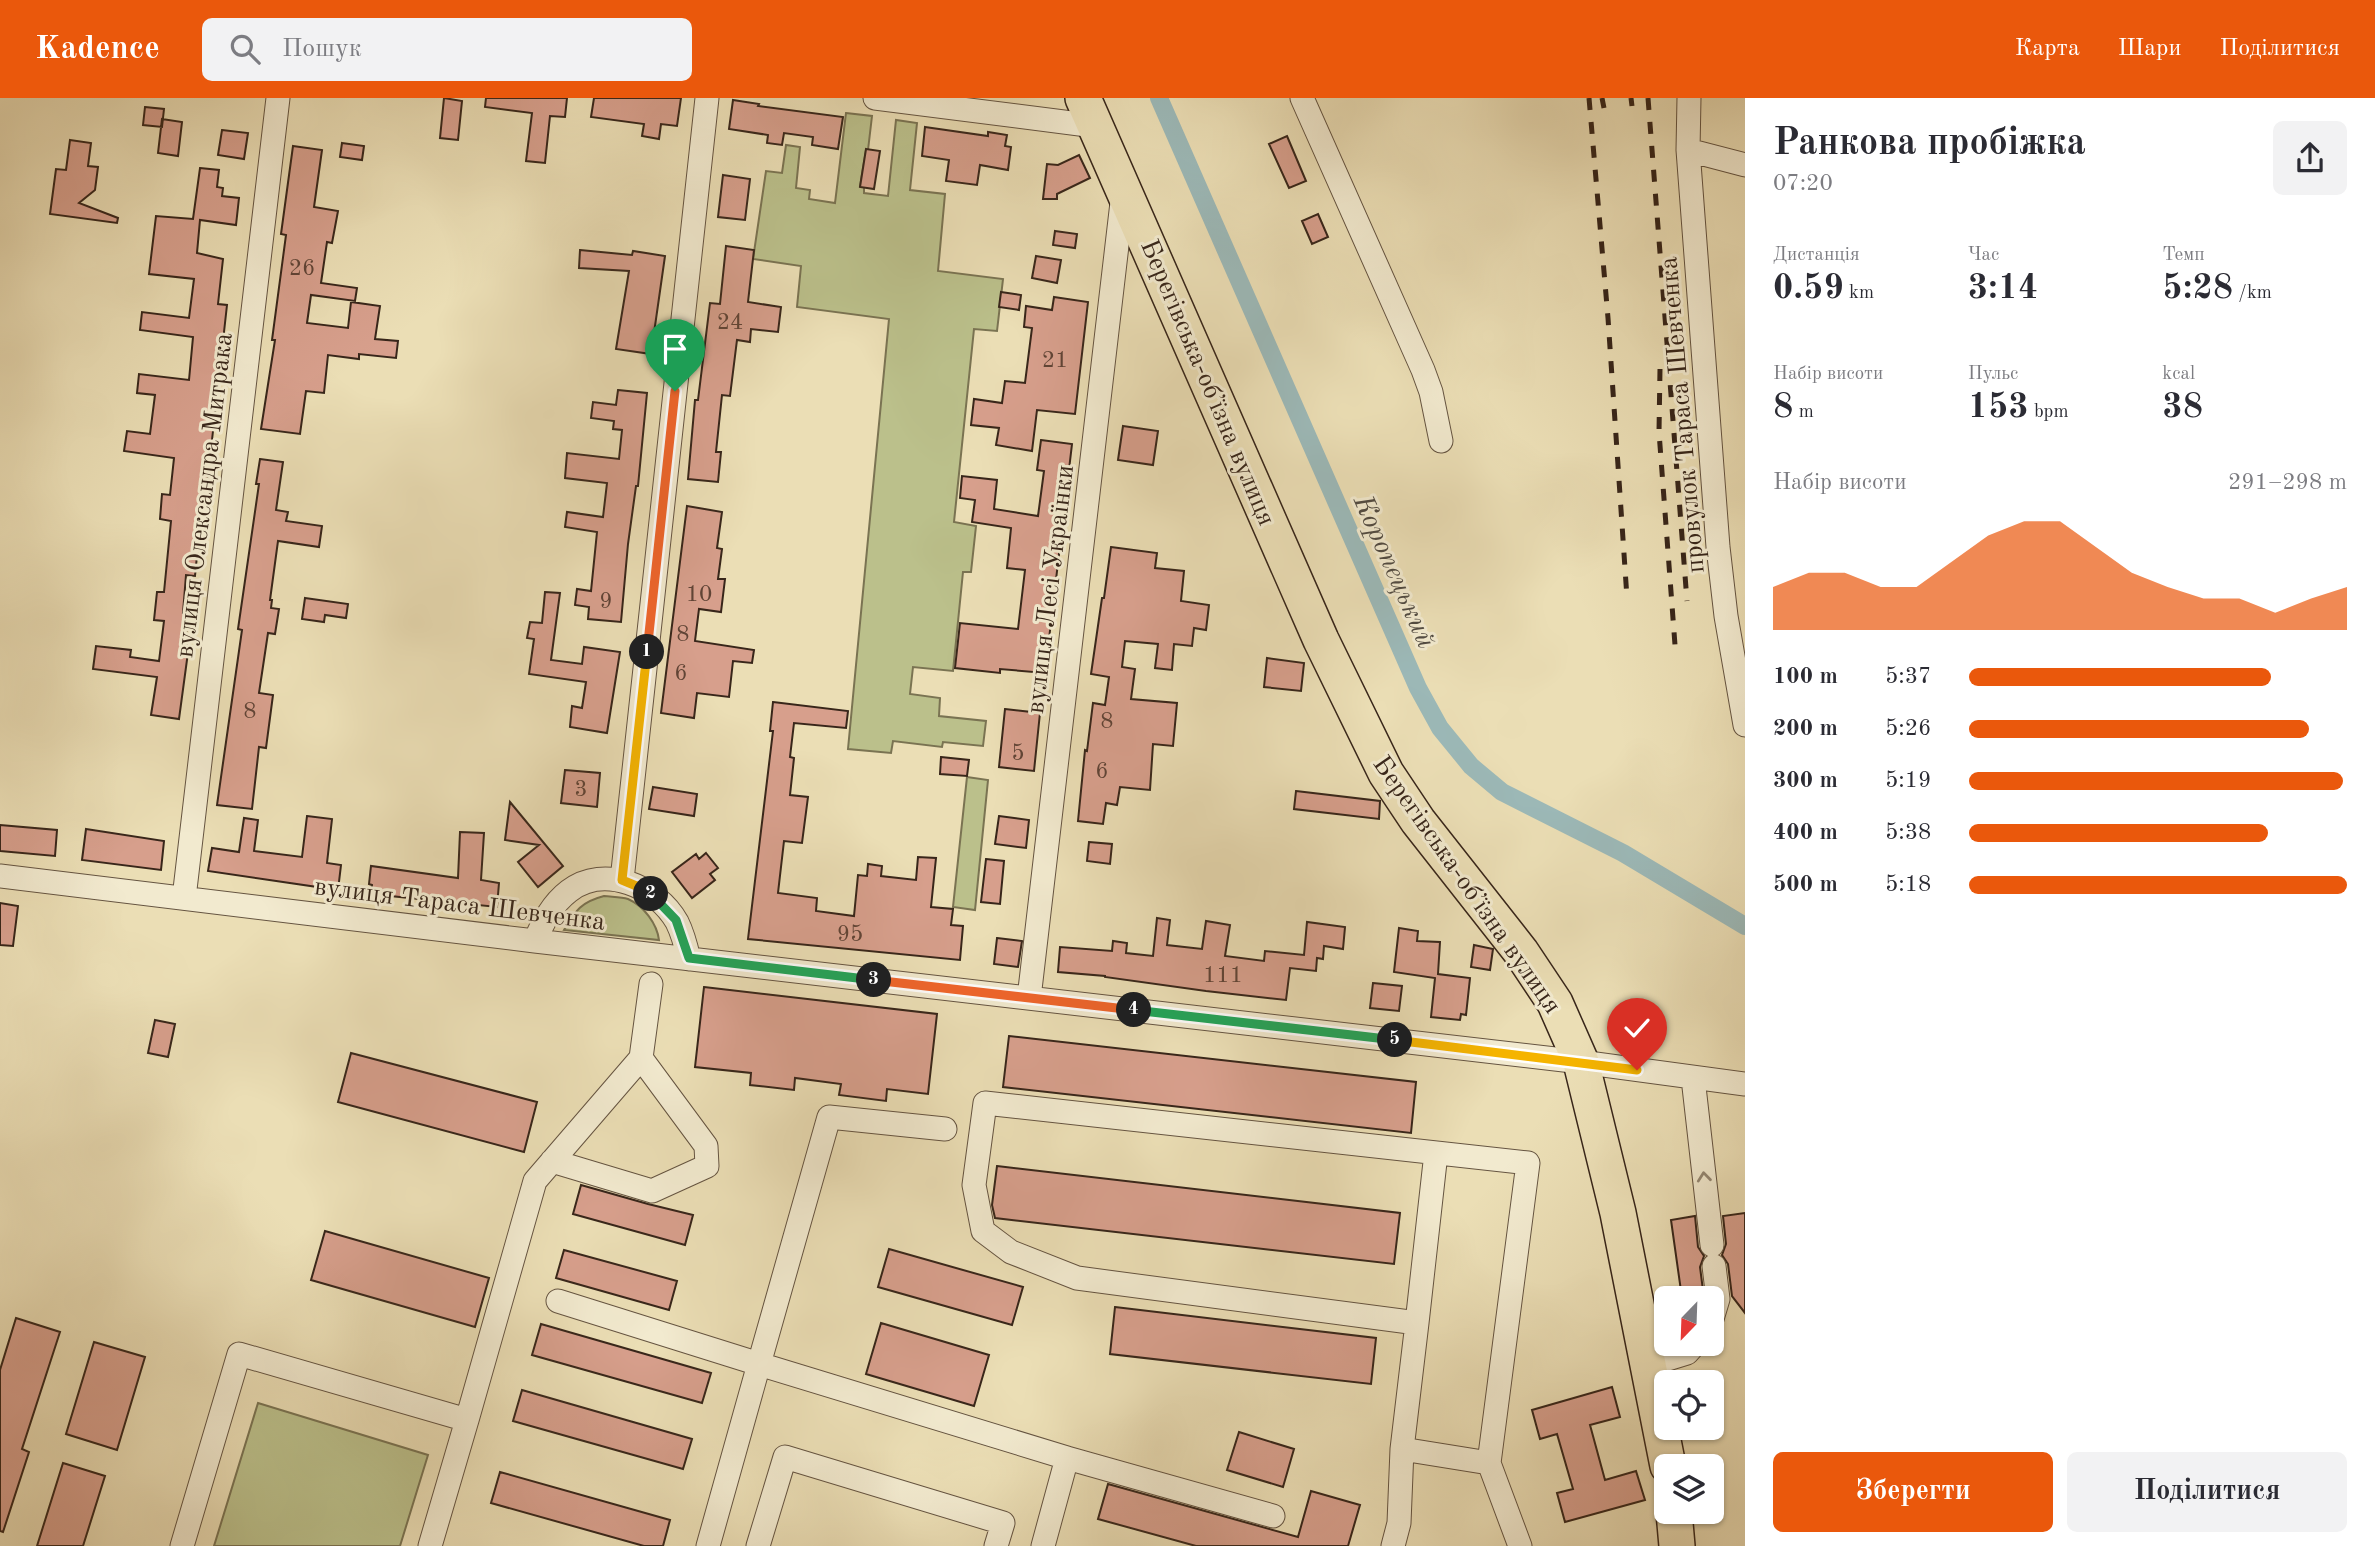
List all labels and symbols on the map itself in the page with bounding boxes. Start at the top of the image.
street label: Берегівська-обʼїзна вулиця [1135,236,1279,530]
street label: провулок Тараса Шевченка [1656,255,1710,574]
house number: 26 [289,257,315,280]
house number: 24 [717,311,743,334]
pin [645,319,705,391]
street label: вулиця Олександра Митрака [172,331,238,659]
house number: 21 [1042,349,1068,372]
street label: вулиця Лесі Українки [1023,463,1079,715]
water label: Коропецький [1347,491,1439,653]
house number: 10 [686,583,712,606]
house number: 9 [599,590,613,613]
house number: 8 [676,623,690,646]
pin: 1 [630,634,664,670]
house number: 6 [674,662,688,685]
house number: 8 [243,700,257,723]
house number: 8 [1100,710,1114,733]
house number: 5 [1011,742,1025,765]
street label: Берегівська-обʼїзна вулиця [1367,752,1565,1019]
house number: 6 [1095,760,1109,783]
house number: 3 [574,778,588,801]
street label: вулиця Тараса Шевченка [313,874,607,936]
pin: 2 [634,876,668,912]
house number: 95 [837,923,863,946]
pin: 3 [856,962,892,998]
house number: 111 [1203,964,1243,987]
pin: 4 [1116,992,1152,1028]
pin [1607,998,1667,1070]
pin: 5 [1378,1023,1412,1058]
one-way arrow [1697,1171,1712,1182]
north arrow [1654,1286,1724,1356]

